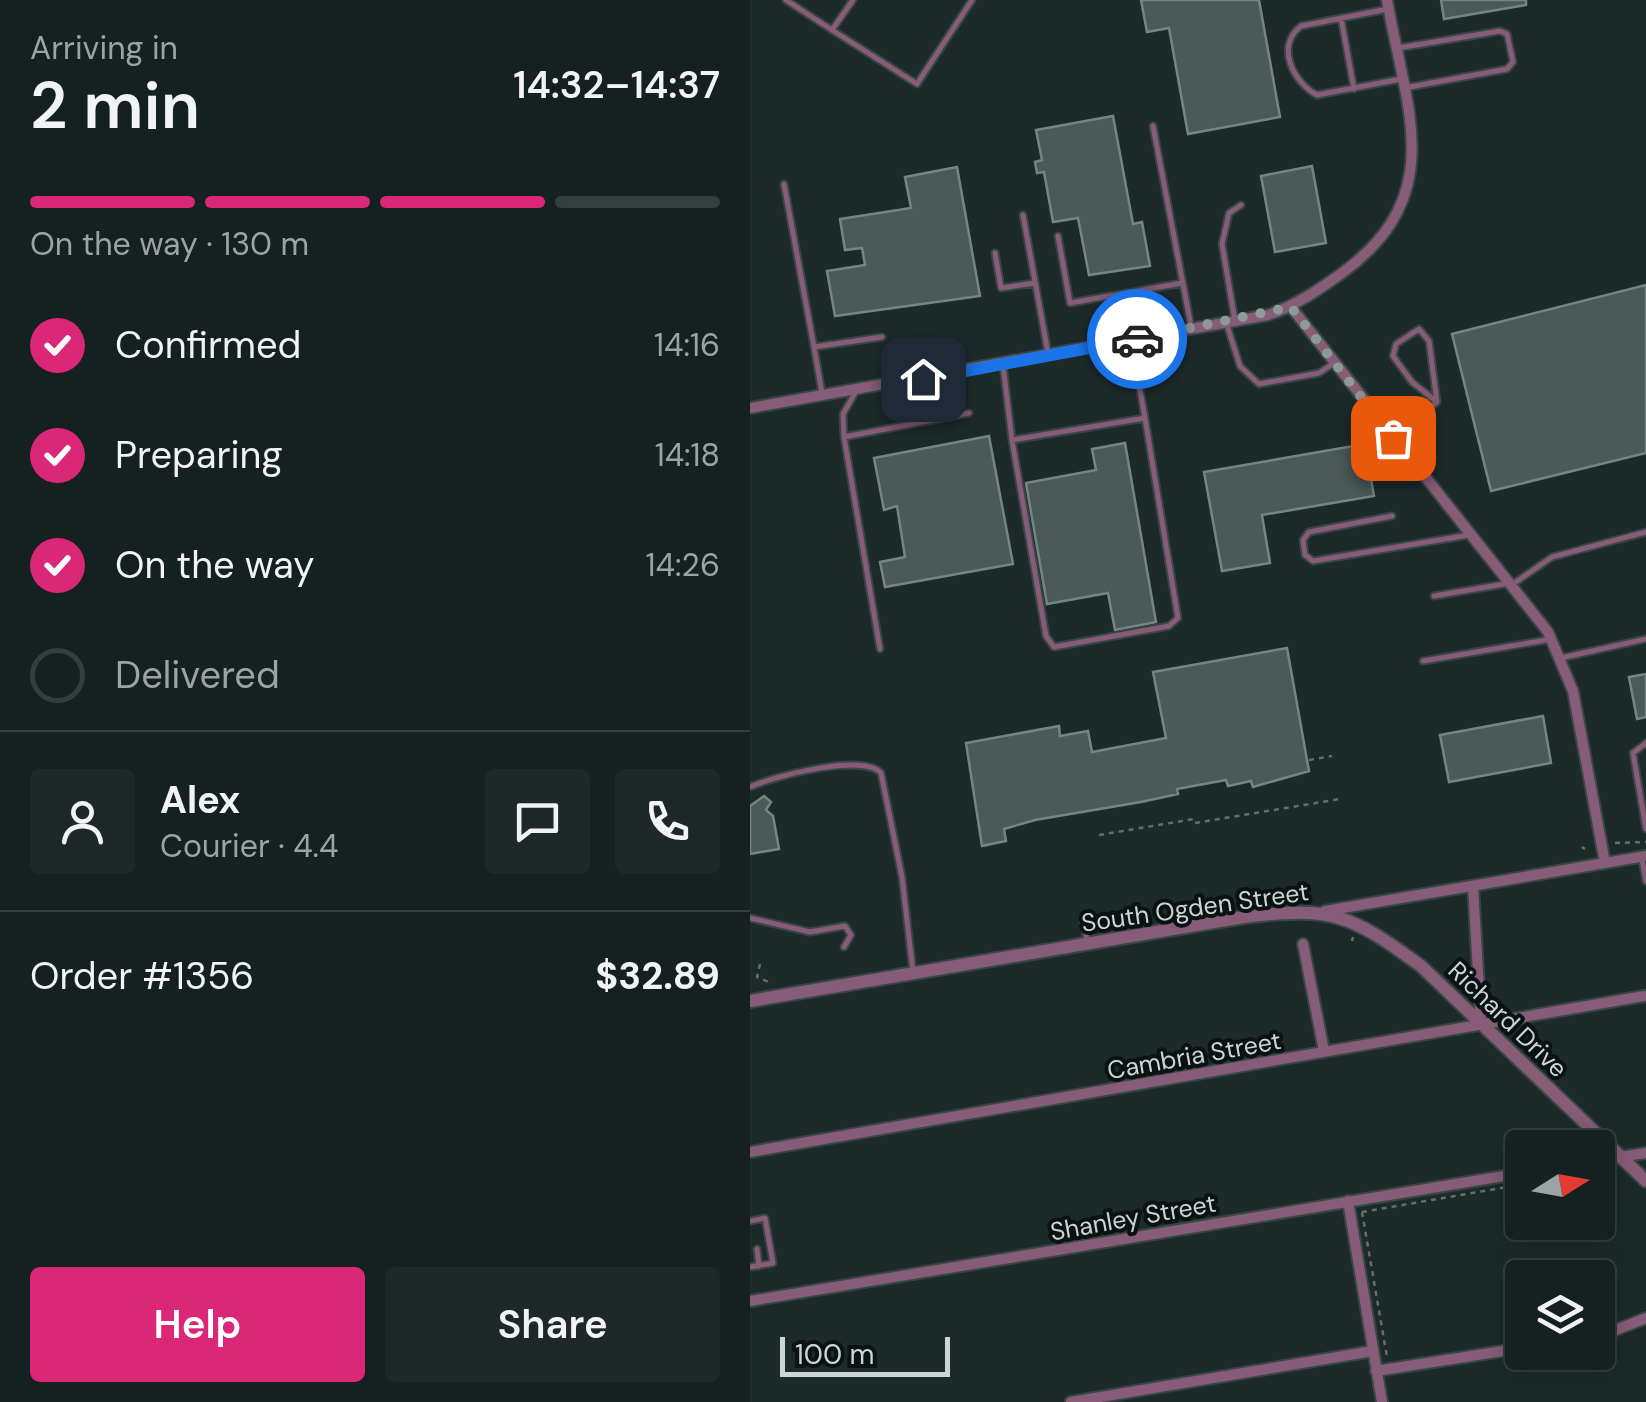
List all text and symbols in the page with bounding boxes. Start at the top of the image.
text: Arriving in [30,27,178,69]
text: 14:32–14:37 [513,60,720,110]
text: 2 min [30,64,200,148]
text: On the way · 130 m [30,223,309,265]
courier [1087,289,1187,389]
icon: car [1110,312,1165,367]
icon: check [30,318,85,373]
text: Confirmed [115,320,301,370]
text: 14:16 [654,324,720,366]
pin [881,337,966,422]
icon: home [896,352,951,407]
pin [1351,396,1436,481]
icon: bag [1366,411,1421,466]
icon: check [30,428,85,483]
text: Preparing [115,430,283,480]
text: 14:18 [655,434,720,476]
icon: check [30,538,85,593]
text: On the way [115,540,314,590]
text: 14:26 [646,544,720,586]
text: Delivered [115,650,280,700]
button: person [30,769,135,874]
button: chat [485,769,590,874]
button: phone [615,769,720,874]
text: Alex [160,775,240,825]
text: Courier · 4.4 [160,825,338,867]
street label: South Ogden Street [1079,875,1311,940]
text: Order #1356 [30,951,254,1001]
text: $32.89 [595,951,720,1001]
street label: Richard Drive [1441,954,1574,1085]
street label: Cambria Street [1105,1024,1284,1087]
north arrow [1505,1130,1615,1240]
map controls [1505,1130,1615,1370]
street label: Shanley Street [1048,1187,1218,1248]
button: layers [1505,1260,1615,1370]
button: Help [30,1267,365,1382]
button: Share [385,1267,720,1382]
scale bar [780,1332,950,1376]
text: 100 m [795,1336,874,1373]

